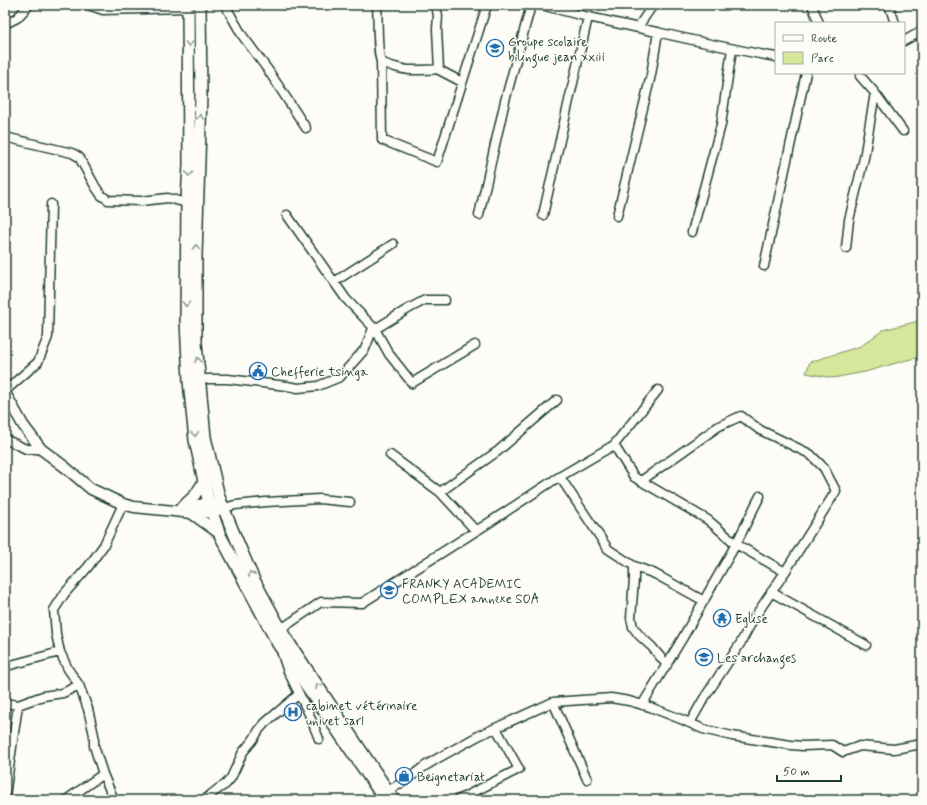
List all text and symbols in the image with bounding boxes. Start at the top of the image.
legend [775,22,905,74]
text: Route [811,31,837,47]
place label: Groupe scolaire bilingue jean xxiii [508,34,605,68]
school or university icon: Groupe scolaire bilingue jean xxiii [485,38,505,58]
one-way arrow [184,41,193,47]
text: Parc [811,51,834,67]
one-way arrow [196,114,204,120]
one-way arrow [184,171,193,177]
one-way arrow [192,244,200,250]
one-way arrow [182,301,190,307]
one-way arrow [193,357,202,363]
public building icon: Chefferie tsinga [248,361,268,381]
place label: Chefferie tsinga [271,364,368,381]
one-way arrow [190,430,199,437]
one-way arrow [248,571,256,578]
place label: FRANKY ACADEMIC COMPLEX annexe SOA [402,576,539,608]
school or university icon: FRANKY ACADEMIC COMPLEX annexe SOA [379,580,399,600]
temple icon: Eglise [712,608,732,628]
place label: Eglise [735,611,768,628]
school or university icon: Les archanges [694,647,714,667]
place label: Les archanges [717,650,796,669]
one-way arrow [316,683,323,690]
place label: cabinet vétérinaire univet sarl [306,698,417,730]
hospital icon: cabinet vétérinaire univet sarl [283,702,303,722]
scale bar [777,757,841,783]
text: 50 m [783,764,810,780]
shop icon: Beignetariat [394,766,414,786]
place label: Beignetariat [417,769,485,786]

